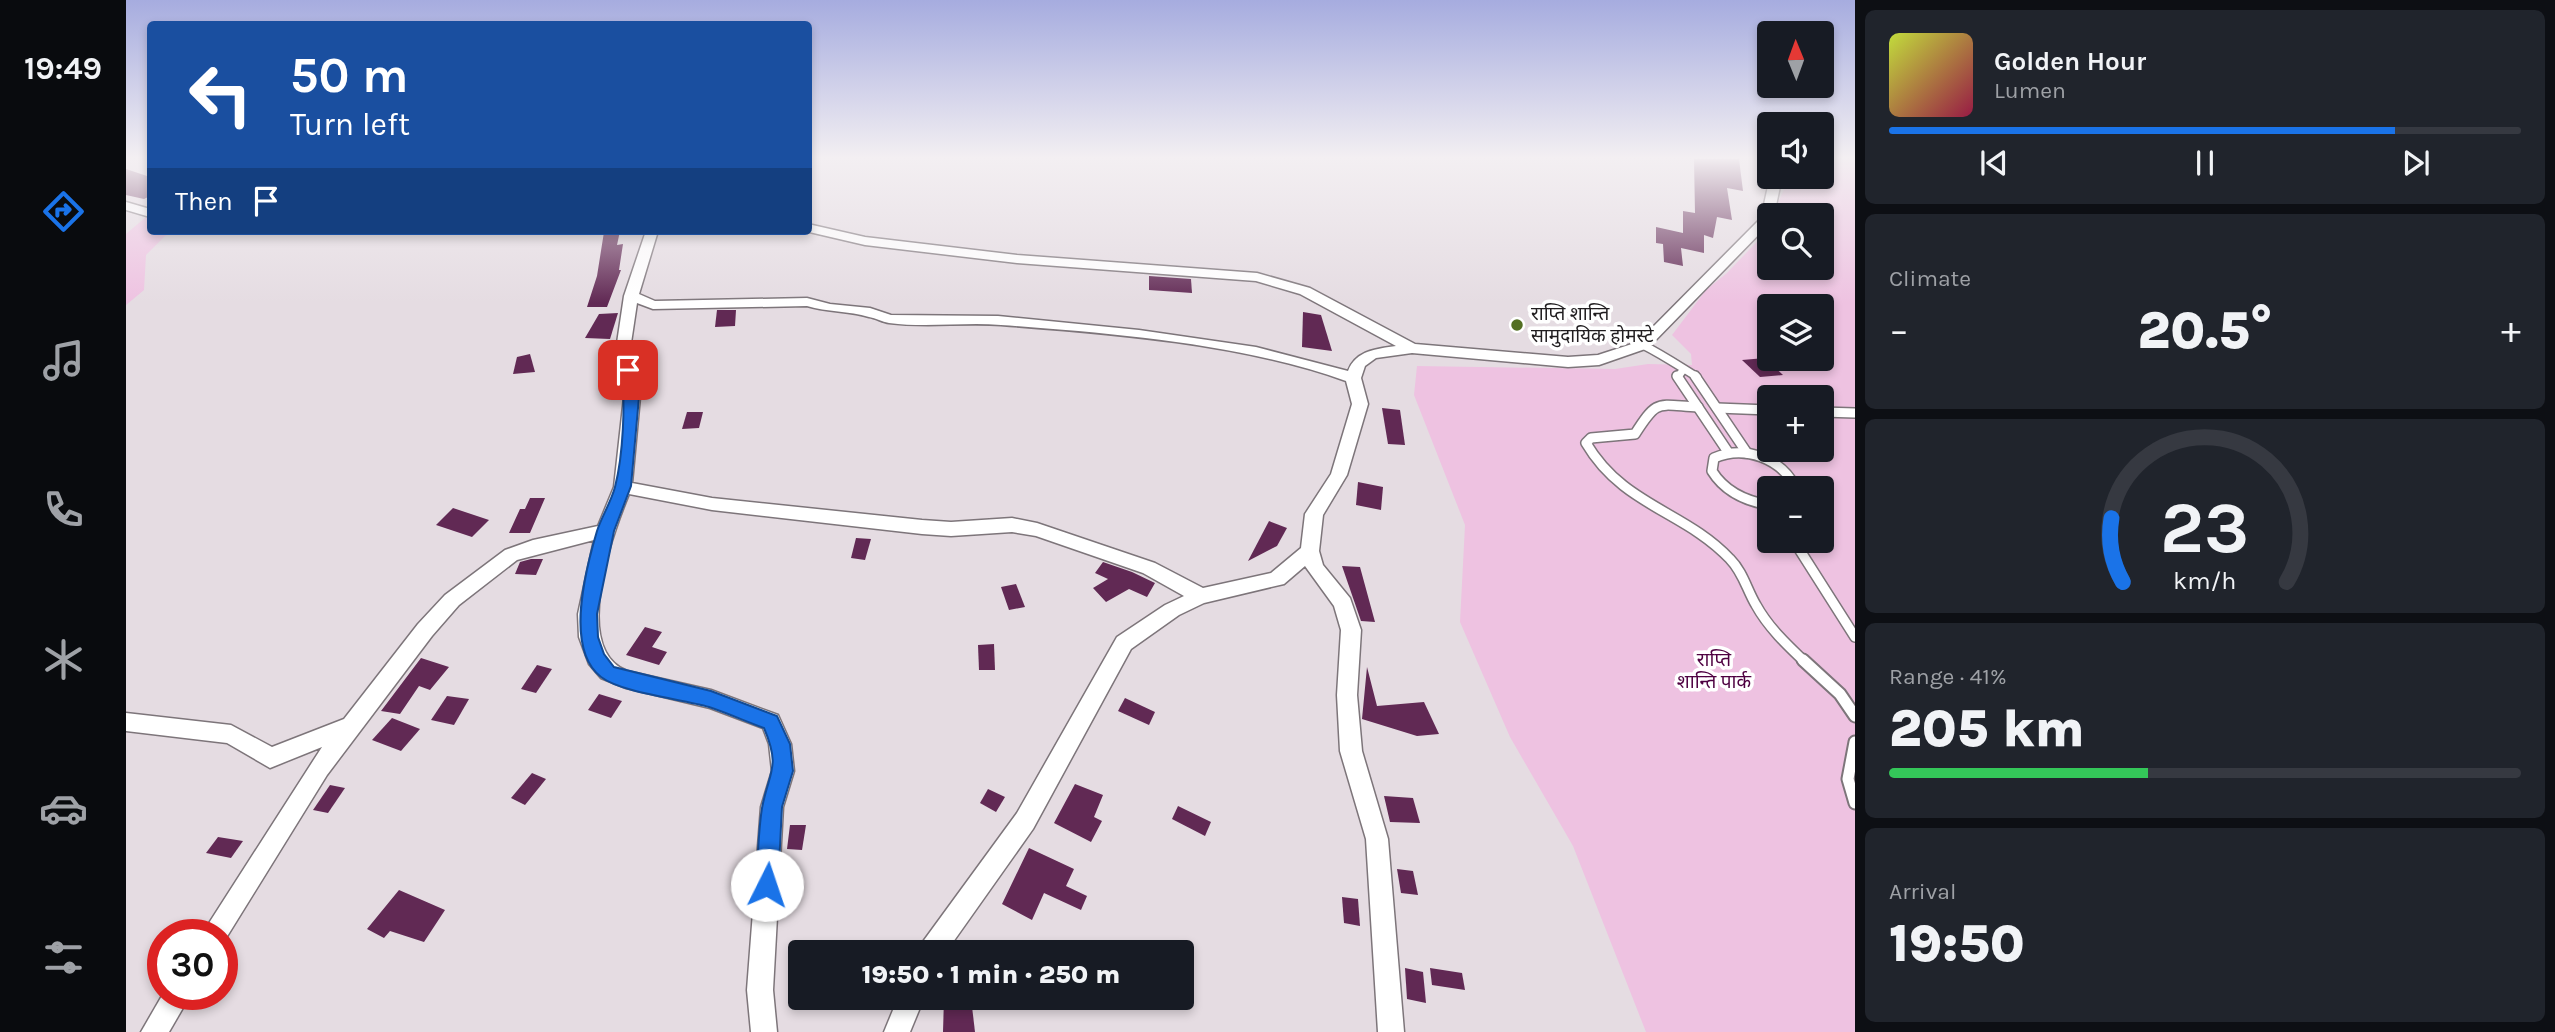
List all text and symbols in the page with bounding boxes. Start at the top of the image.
north arrow [1757,21,1834,98]
map controls [1757,21,1834,553]
text: Golden Hour [1994,46,2146,77]
text: 50 m [290,47,408,104]
icon: left [175,49,266,140]
text: 19:49 [24,50,102,87]
text: Lumen [1994,77,2066,104]
text: Turn left [290,106,410,143]
button: sound [1757,112,1834,189]
icon: previous [1975,144,2013,182]
icon: pause [2186,144,2224,182]
icon: next [2397,144,2435,182]
icon: arrive [247,182,285,220]
text: Then [175,186,233,217]
icon: directions [39,187,88,236]
button: search [1757,203,1834,280]
text: Climate [1889,265,1971,292]
button: layers [1757,294,1834,371]
text: 20.5° [2137,300,2273,361]
place label: राप्ति शान्ति सामुदायिक होमस्टे [1531,303,1654,348]
text: − [1889,308,1909,353]
text: + [2501,308,2521,353]
marker: राप्ति शान्ति सामुदायिक होमस्टे [1509,317,1525,333]
icon: music [39,336,88,385]
pin [598,340,658,400]
icon: arrive [609,351,647,389]
button: + [1757,385,1834,462]
button: − [1757,476,1834,553]
icon: phone [39,485,88,534]
text: 23 [2160,485,2250,570]
text: km/h [2173,566,2237,595]
icon: climate [39,635,88,684]
park label: राप्ति शान्ति पार्क [1677,649,1752,693]
text: Range · 41% [1889,663,2007,690]
text: 205 km [1889,698,2085,759]
icon: car [39,784,88,833]
position arrow [730,848,804,922]
text: Arrival [1889,878,1956,905]
text: 19:50 [1889,913,2025,974]
speed limit sign: 30 [147,919,238,1010]
icon: filters [39,933,88,982]
text: 19:50 · 1 min · 250 m [862,959,1120,990]

